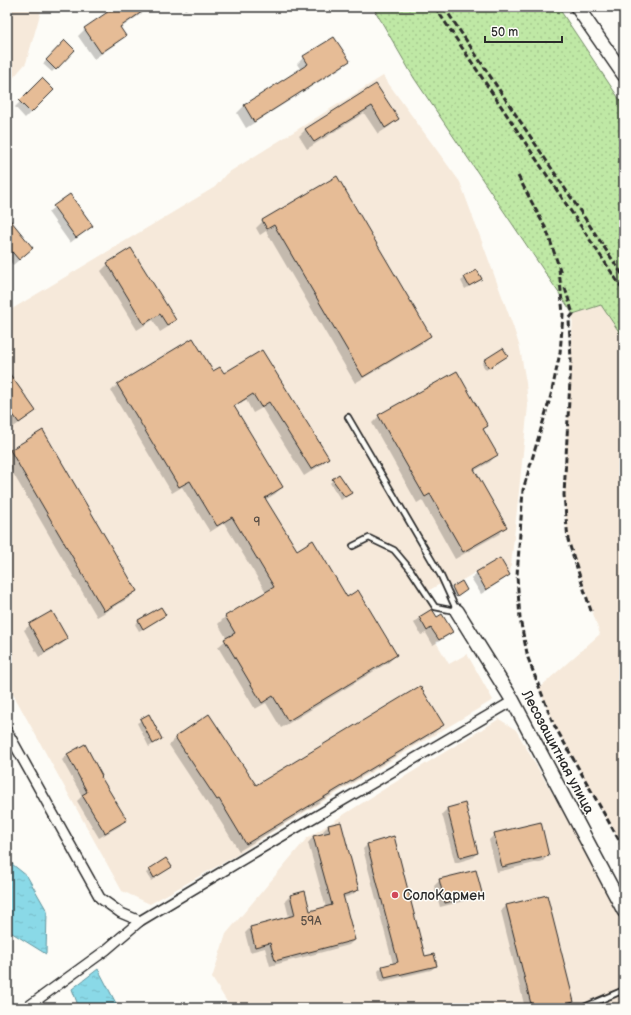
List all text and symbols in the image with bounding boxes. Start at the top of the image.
scale bar [485,18,562,44]
text: 50 m [491,25,518,40]
house number: 9 [254,515,261,530]
street label: Лесозащитная улица [518,686,598,818]
place label: СолоКармен [403,887,485,904]
marker: СолоКармен [390,890,400,900]
house number: 59А [300,914,322,929]

